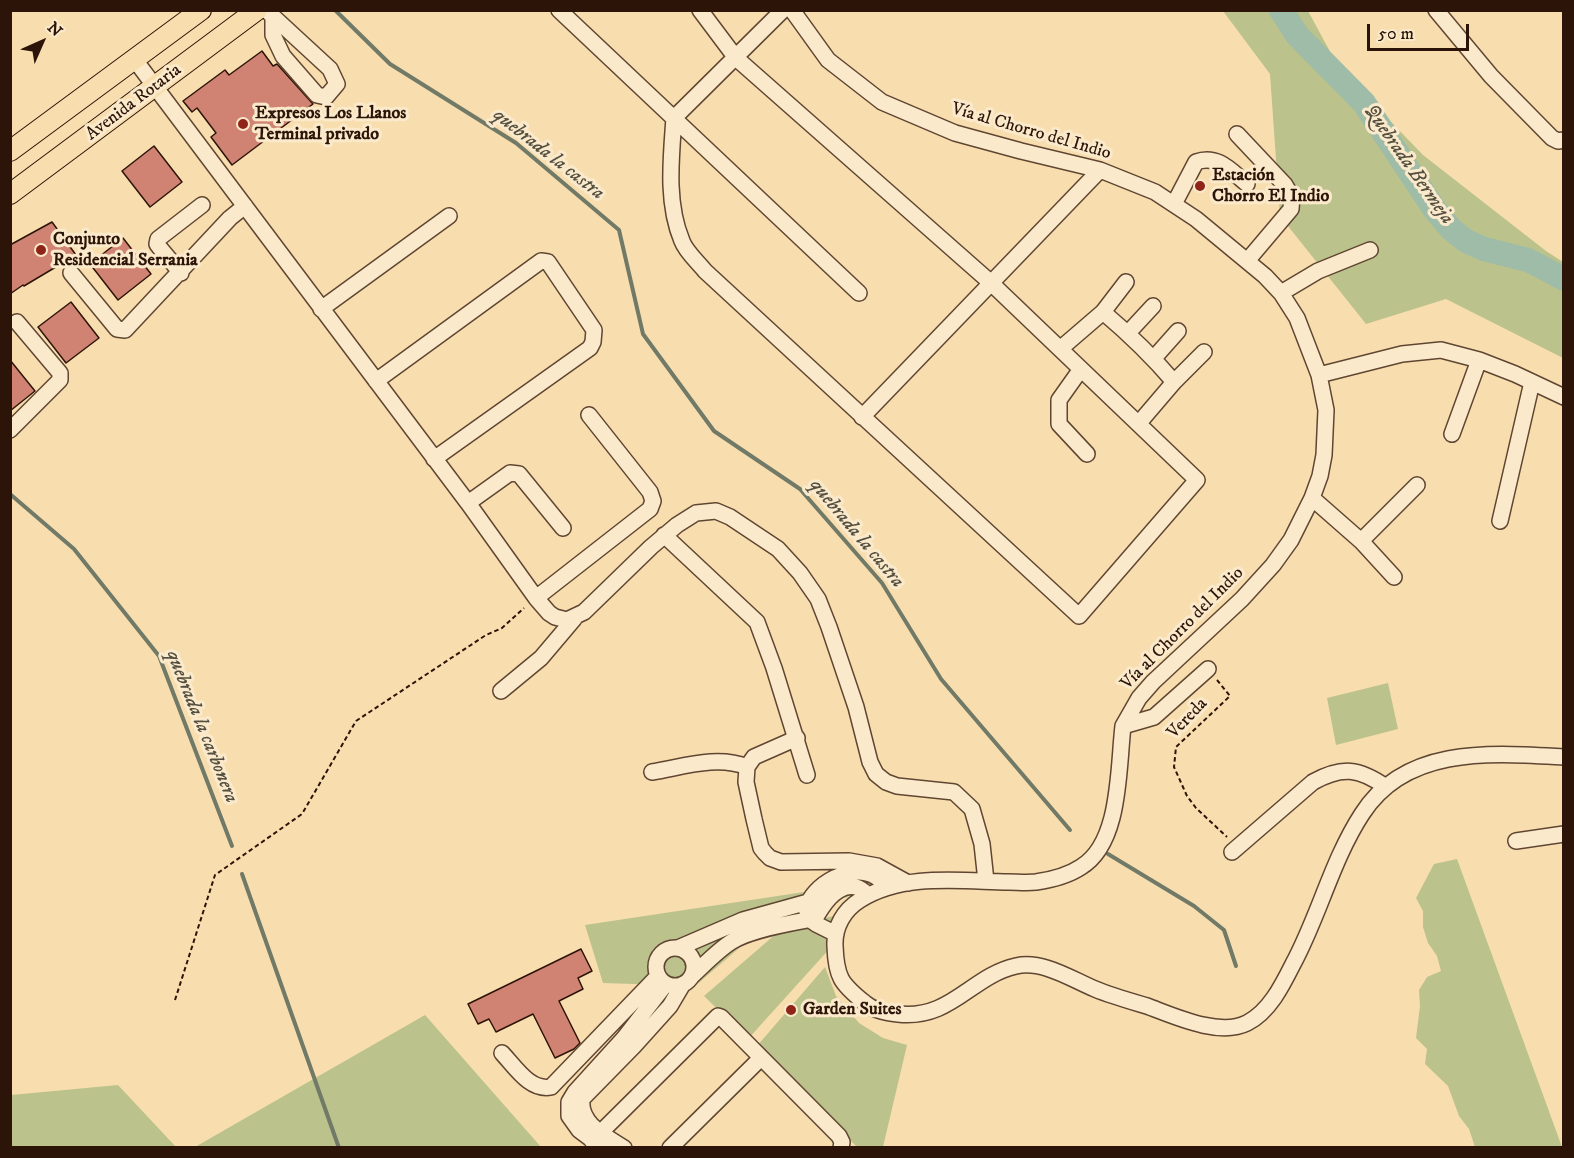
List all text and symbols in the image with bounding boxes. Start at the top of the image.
north arrow [12,12,72,72]
scale bar [1370,12,1472,50]
text: N [43,18,66,41]
text: 50 m [1378,23,1414,45]
street label: Avenida Rotaria [82,60,186,146]
street label: Vía al Chorro del Indio [949,99,1113,165]
water label: Quebrada Bermeja [1358,100,1458,230]
place label: Expresos Los Llanos Terminal privado [255,103,406,146]
water label: quebrada la castra [487,104,609,206]
marker: Expresos Los Llanos Terminal privado [236,117,250,131]
place label: Estación Chorro El Indio [1212,165,1329,207]
marker: Estación Chorro El Indio [1193,179,1207,193]
place label: Conjunto Residencial Serrania [53,229,198,272]
marker: Conjunto Residencial Serrania [34,243,48,257]
water label: quebrada la castra [803,475,909,593]
street label: Vía al Chorro del Indio [1117,563,1249,695]
water label: quebrada la carbonera [159,647,243,807]
street label: Vereda [1163,694,1213,744]
place label: Garden Suites [803,999,901,1021]
marker: Garden Suites [784,1003,798,1017]

